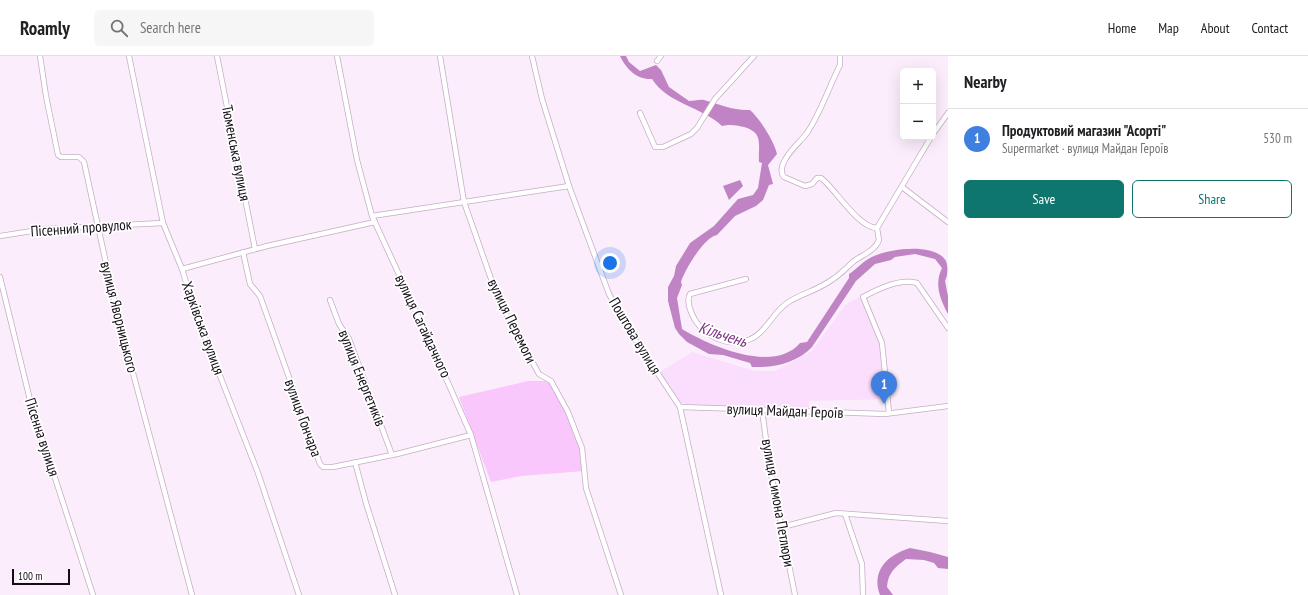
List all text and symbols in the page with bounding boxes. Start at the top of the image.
search box [94,10,374,46]
text: Roamly [20,16,70,40]
icon: search [108,17,130,39]
text: Search here [140,18,201,37]
text: Home [1108,19,1136,37]
text: Map [1158,19,1179,37]
text: About [1201,19,1230,37]
text: Contact [1252,19,1288,37]
map controls [900,68,936,140]
button: + [900,68,936,104]
text: Nearby [964,71,1007,93]
street label: Тюменська вулиця [218,103,255,203]
button: − [900,104,936,140]
text: Продуктовий магазин "Асорті" [1002,121,1166,140]
text: 1 [974,130,980,147]
text: 530 m [1263,130,1292,147]
text: Supermarket · вулиця Майдан Героїв [1002,140,1169,157]
button: Save [964,180,1124,218]
button: Share [1132,180,1292,218]
street label: Пісенний провулок [30,214,132,241]
your location [600,253,620,273]
street label: вулиця Яворницького [96,259,142,375]
street label: вулиця Сагайдачного [391,271,456,381]
street label: вулиця Перемоги [484,275,541,366]
street label: Харківська вулиця [178,279,229,377]
street label: Поштова вулиця [605,294,666,378]
water label: Кільчень [696,317,751,351]
street label: вулиця Енергетиків [334,327,390,429]
pin: 1 [871,371,897,404]
street label: вулиця Гончара [281,376,326,459]
street label: Пісенна вулиця [21,395,64,479]
street label: вулиця Майдан Героїв [726,399,844,422]
street label: вулиця Симона Петлюри [758,437,799,568]
scale bar [12,567,70,586]
text: 100 m [18,569,42,583]

